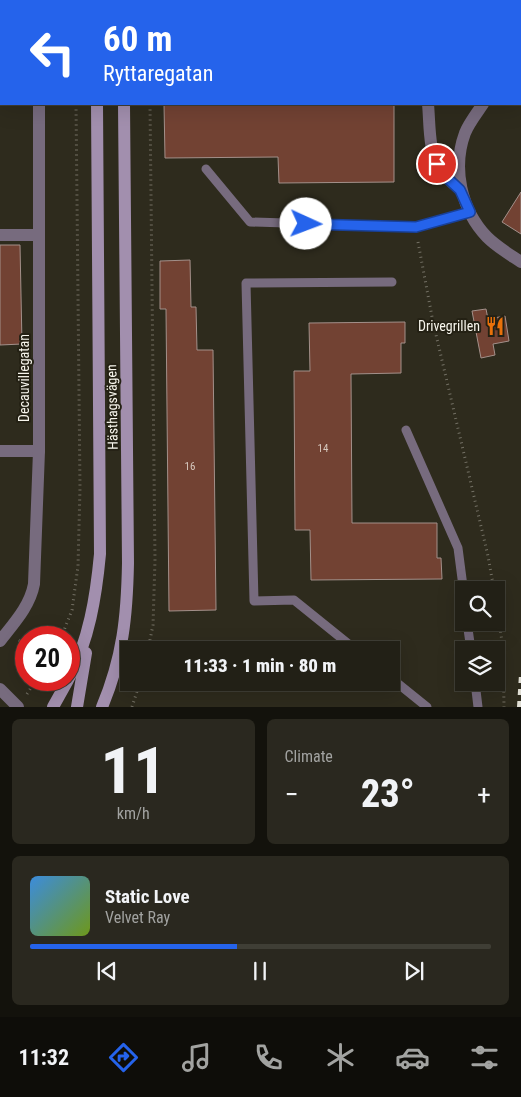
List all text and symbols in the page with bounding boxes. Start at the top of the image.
text: 60 m [103,19,172,60]
icon: left [20,20,85,85]
text: Ryttaregatan [103,61,213,86]
pin [416,143,458,185]
icon: arrive [423,150,451,178]
position arrow [279,197,331,249]
restaurant icon: Drivegrillen [484,315,506,337]
place label: Drivegrillen [418,318,480,334]
street label: Decauvillegatan [16,334,32,422]
street label: Hästhagsvägen [103,364,121,450]
house number: 14 [318,442,329,455]
house number: 16 [185,460,195,473]
map controls [455,581,505,691]
button: search [455,581,505,631]
speed limit sign: 20 [15,626,80,691]
button: layers [455,641,505,691]
text: 11:33 · 1 min · 80 m [184,654,336,677]
text: 11 [100,733,166,809]
text: Climate [285,747,333,766]
text: 23° [361,772,415,816]
text: − [285,778,299,811]
text: + [477,778,491,811]
text: km/h [117,804,150,823]
text: Static Love [105,885,190,908]
text: Velvet Ray [105,908,170,927]
icon: previous [93,957,121,985]
icon: pause [246,957,274,985]
icon: next [400,957,428,985]
icon: directions [106,1040,141,1075]
icon: music [179,1040,214,1075]
icon: phone [251,1040,286,1075]
icon: climate [323,1040,358,1075]
icon: car [395,1040,430,1075]
icon: filters [467,1040,502,1075]
text: 11:32 [19,1045,69,1070]

